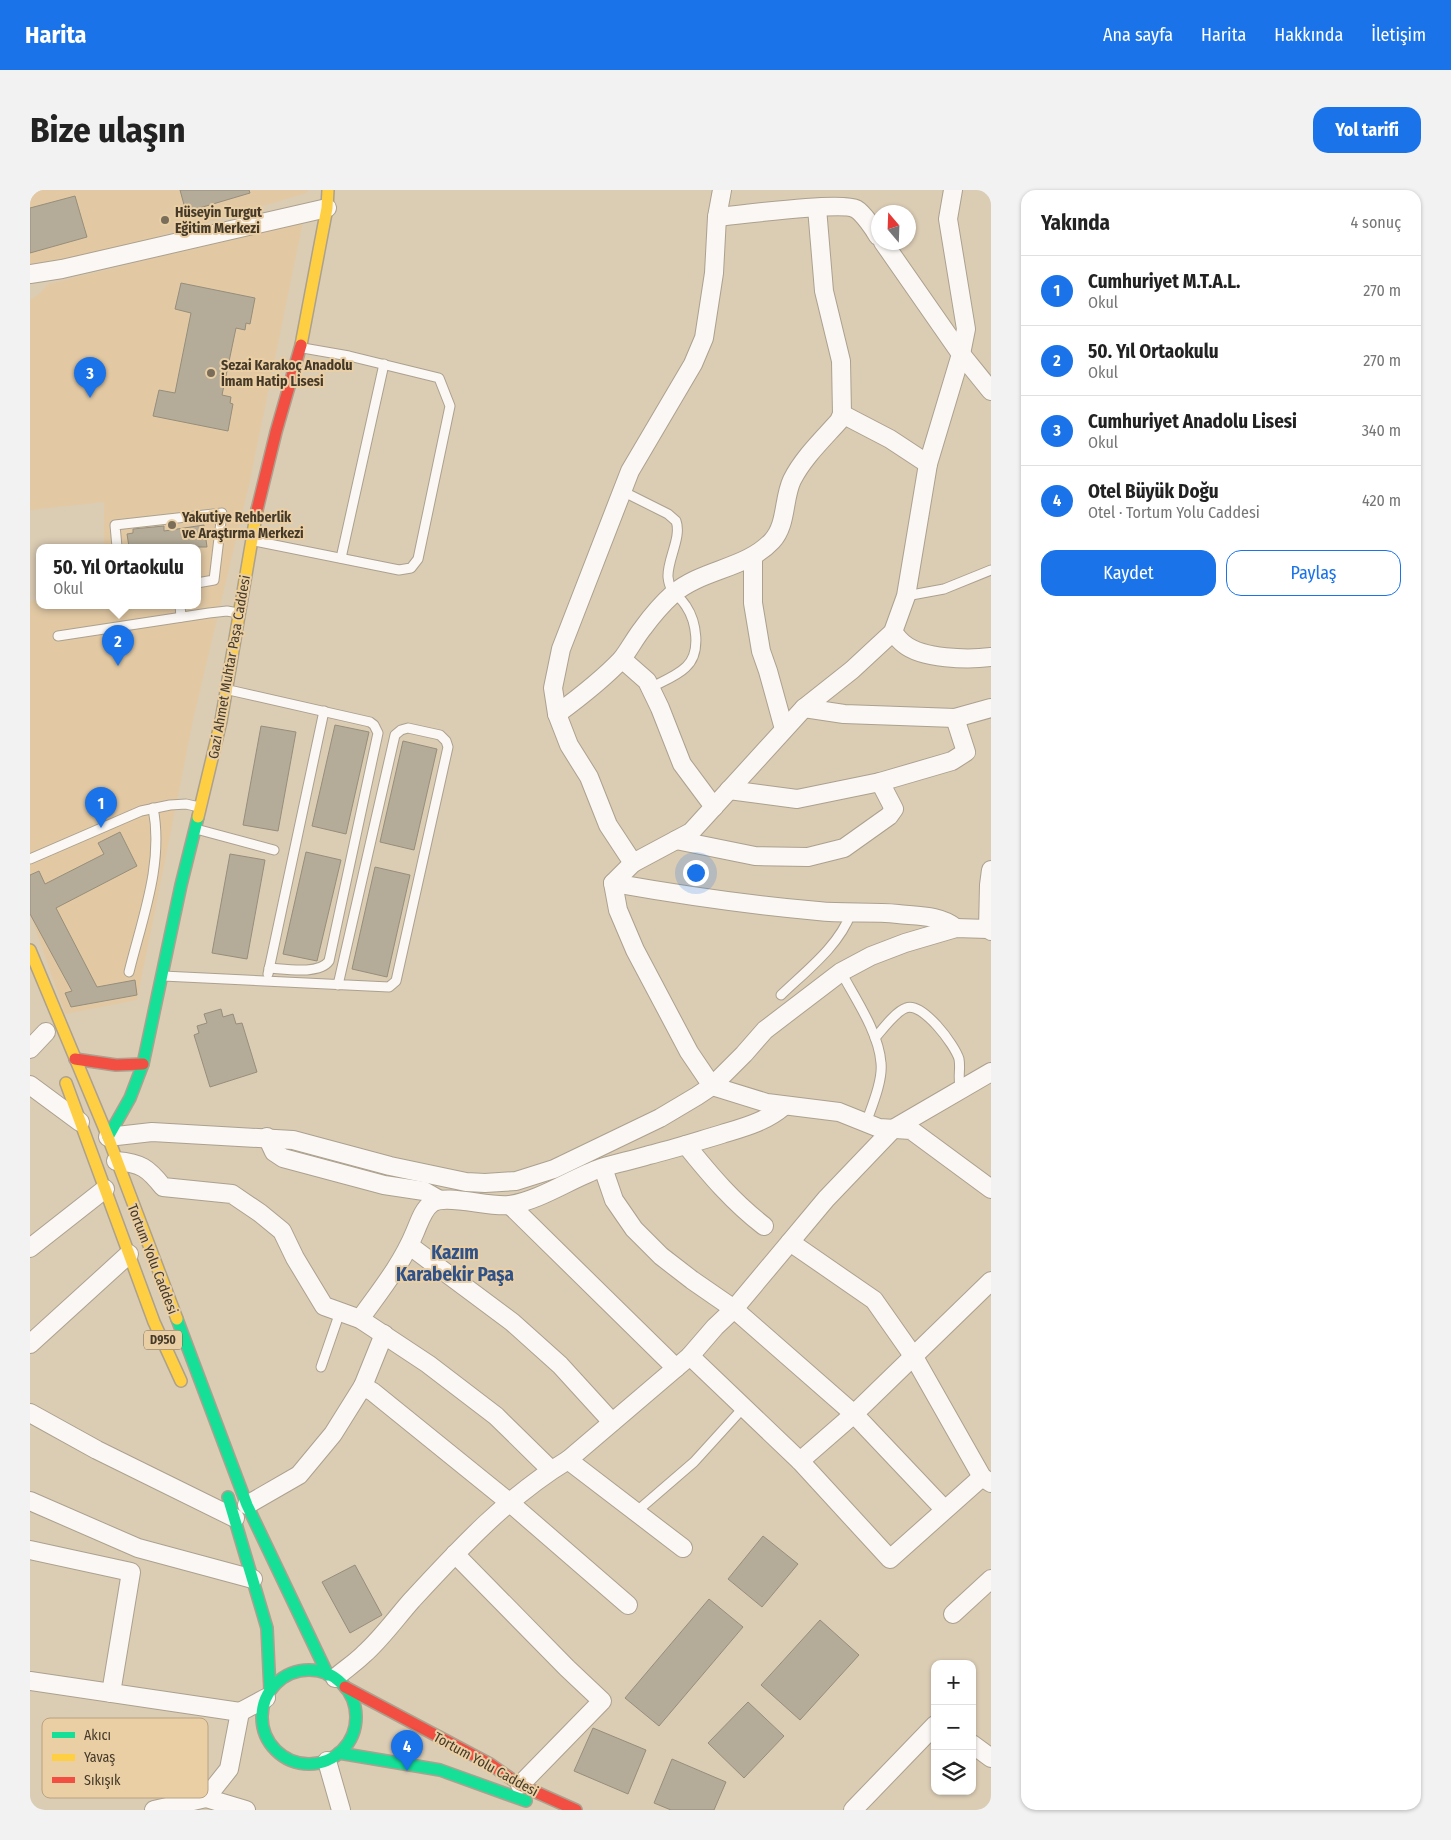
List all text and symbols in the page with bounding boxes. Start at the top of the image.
text: Harita [25,21,87,49]
text: Ana sayfa [1103,24,1173,46]
text: Harita [1201,24,1246,46]
text: Hakkında [1274,24,1343,46]
text: İletişim [1371,24,1426,46]
button: Yol tarifi [1313,107,1421,153]
text: Bize ulaşın [30,109,185,151]
place label: Hüseyin Turgut Eğitim Merkezi [175,204,263,237]
north arrow [871,205,916,250]
text: Yakında [1041,210,1110,236]
text: 4 sonuç [1351,213,1401,232]
marker: Hüseyin Turgut Eğitim Merkezi [159,214,171,226]
text: Cumhuriyet M.T.A.L. [1088,270,1240,293]
text: 1 [1054,281,1060,300]
text: 270 m [1363,281,1401,300]
text: Okul [1088,293,1118,312]
text: 50. Yıl Ortaokulu [1088,340,1219,363]
text: 2 [1053,351,1061,370]
text: 270 m [1363,351,1401,370]
pin: 3 [74,357,106,398]
place label: Sezai Karakoç Anadolu İmam Hatip Lisesi [221,357,353,390]
text: Okul [1088,363,1118,382]
marker: Sezai Karakoç Anadolu İmam Hatip Lisesi [205,367,217,379]
text: Cumhuriyet Anadolu Lisesi [1088,410,1297,433]
text: 3 [1053,421,1061,440]
text: 340 m [1362,421,1401,440]
text: Okul [1088,433,1118,452]
text: Otel Büyük Doğu [1088,480,1219,503]
text: 4 [1053,491,1061,510]
text: 420 m [1362,491,1401,510]
text: Otel · Tortum Yolu Caddesi [1088,503,1260,522]
place label: Yakutiye Rehberlik ve Araştırma Merkezi [181,509,304,543]
marker: Yakutiye Rehberlik ve Araştırma Merkezi [166,519,178,531]
popup [36,544,201,609]
button: Kaydet [1041,550,1216,596]
button: Paylaş [1226,550,1401,596]
text: 50. Yıl Ortaokulu [53,556,184,579]
street label: Gazi Ahmet Muhtar Paşa Caddesi [205,574,254,760]
text: Okul [53,579,83,598]
pin: 2 [102,625,134,666]
pin: 1 [85,787,117,828]
your location [683,860,709,886]
street label: Tortum Yolu Caddesi [124,1202,181,1317]
district label: Kazım Karabekir Paşa [396,1241,514,1286]
road number: D950 [144,1330,182,1350]
map controls [931,1660,976,1795]
button: + [931,1660,976,1705]
button: − [931,1705,976,1750]
legend [42,1718,208,1798]
text: Akıcı [84,1727,111,1744]
street label: Tortum Yolu Caddesi [430,1729,541,1800]
pin: 4 [391,1730,423,1771]
text: Yavaş [84,1749,115,1766]
button: layers [931,1750,976,1795]
text: Sıkışık [84,1772,121,1789]

